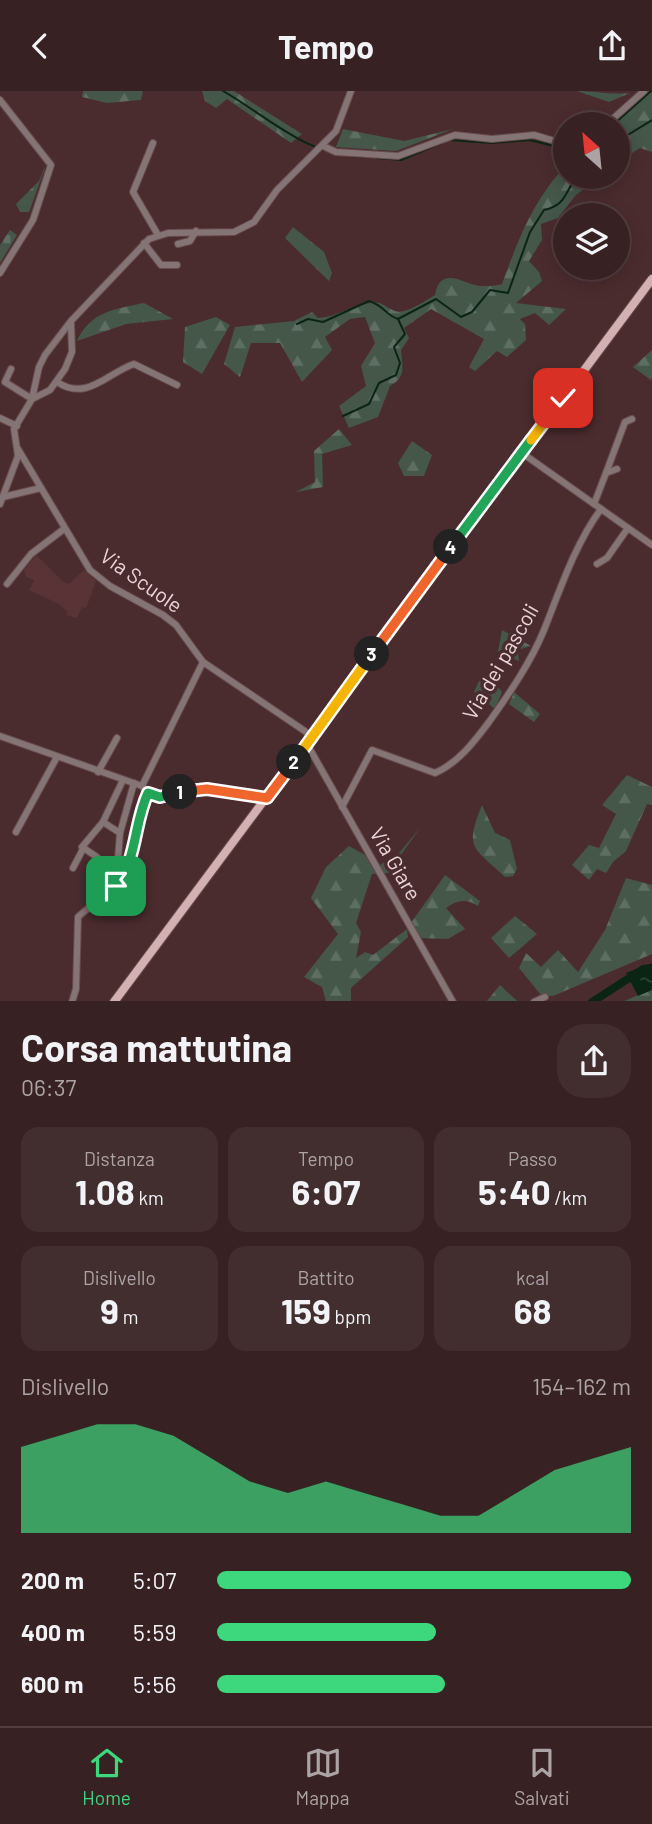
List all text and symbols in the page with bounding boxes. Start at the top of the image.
icon: back [21,27,59,65]
text: Tempo [278,27,374,65]
icon: share [593,27,631,65]
north arrow [553,112,630,189]
map controls [553,112,630,280]
button: layers [553,203,630,280]
pin [533,368,593,428]
icon: check [544,379,582,417]
pin: 4 [434,529,468,565]
text: 4 [445,535,456,558]
street label: Via Scuole [96,542,188,617]
street label: Via dei pascoli [456,599,543,724]
pin: 3 [354,637,390,671]
text: 3 [366,642,377,665]
pin: 2 [276,745,312,779]
text: 2 [288,750,299,773]
pin: 1 [162,775,198,809]
text: 1 [176,780,183,803]
street label: Via Giare [365,822,427,904]
pin [86,856,146,916]
icon: arrive [97,867,135,905]
text: Corsa mattutina [21,1024,292,1070]
button: share [557,1024,631,1098]
text: 06:37 [21,1073,76,1101]
text: Distanza [84,1147,155,1170]
text: Tempo [298,1147,354,1170]
text: Passo [508,1147,557,1170]
text: 1.08 [75,1170,135,1212]
text: 6:07 [292,1170,360,1212]
text: 5:40 [478,1170,551,1212]
text: km [135,1186,164,1209]
text: /km [551,1186,587,1209]
text: Dislivello [83,1266,156,1289]
text: Battito [297,1266,355,1289]
text: kcal [516,1266,549,1289]
text: 9 [100,1289,119,1331]
text: 159 [281,1289,331,1331]
text: 68 [514,1289,552,1331]
text: m [119,1305,138,1328]
text: bpm [331,1305,371,1328]
text: Dislivello [21,1372,109,1400]
text: 154–162 m [532,1372,631,1400]
text: 200 m [21,1566,84,1594]
text: 5:07 [133,1566,177,1594]
text: 400 m [21,1618,85,1646]
text: 5:59 [133,1618,176,1646]
text: 600 m [21,1670,83,1698]
text: 5:56 [133,1670,176,1698]
tab: Home [82,1744,131,1809]
tab: Mappa [296,1744,350,1809]
tab: Salvati [514,1744,570,1809]

